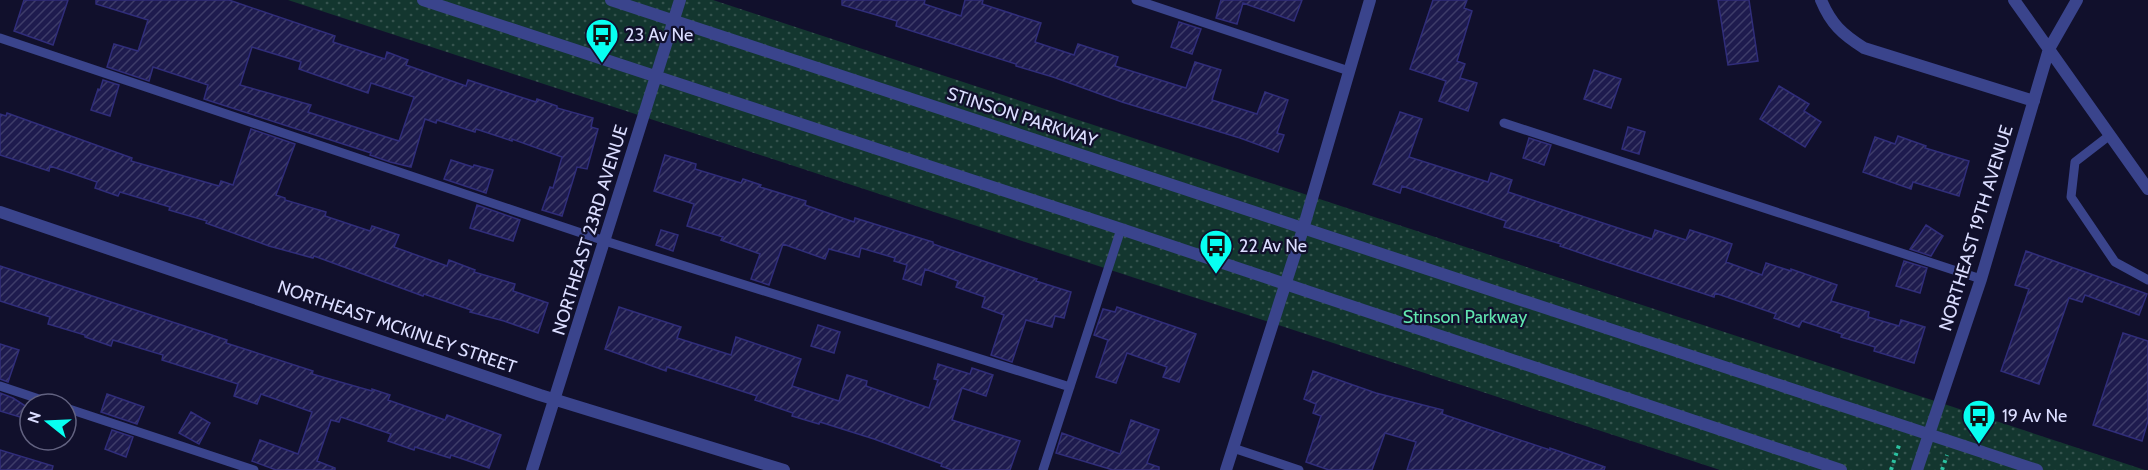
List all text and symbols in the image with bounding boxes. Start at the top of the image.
bus stop icon: 23 Av Ne [584,17,620,64]
place label: 23 Av Ne [625,24,693,46]
street label: STINSON PARKWAY [944,82,1101,152]
street label: NORTHEAST 23RD AVENUE [548,122,632,338]
street label: NORTHEAST 19TH AVENUE [1934,122,2018,334]
bus stop icon: 22 Av Ne [1198,228,1234,275]
place label: 22 Av Ne [1239,235,1307,257]
street label: NORTHEAST MCKINLEY STREET [275,276,520,378]
park label: Stinson Parkway [1403,306,1527,328]
north arrow [18,392,78,452]
bus stop icon: 19 Av Ne [1961,398,1997,445]
place label: 19 Av Ne [2002,405,2067,427]
text: N [23,409,45,426]

